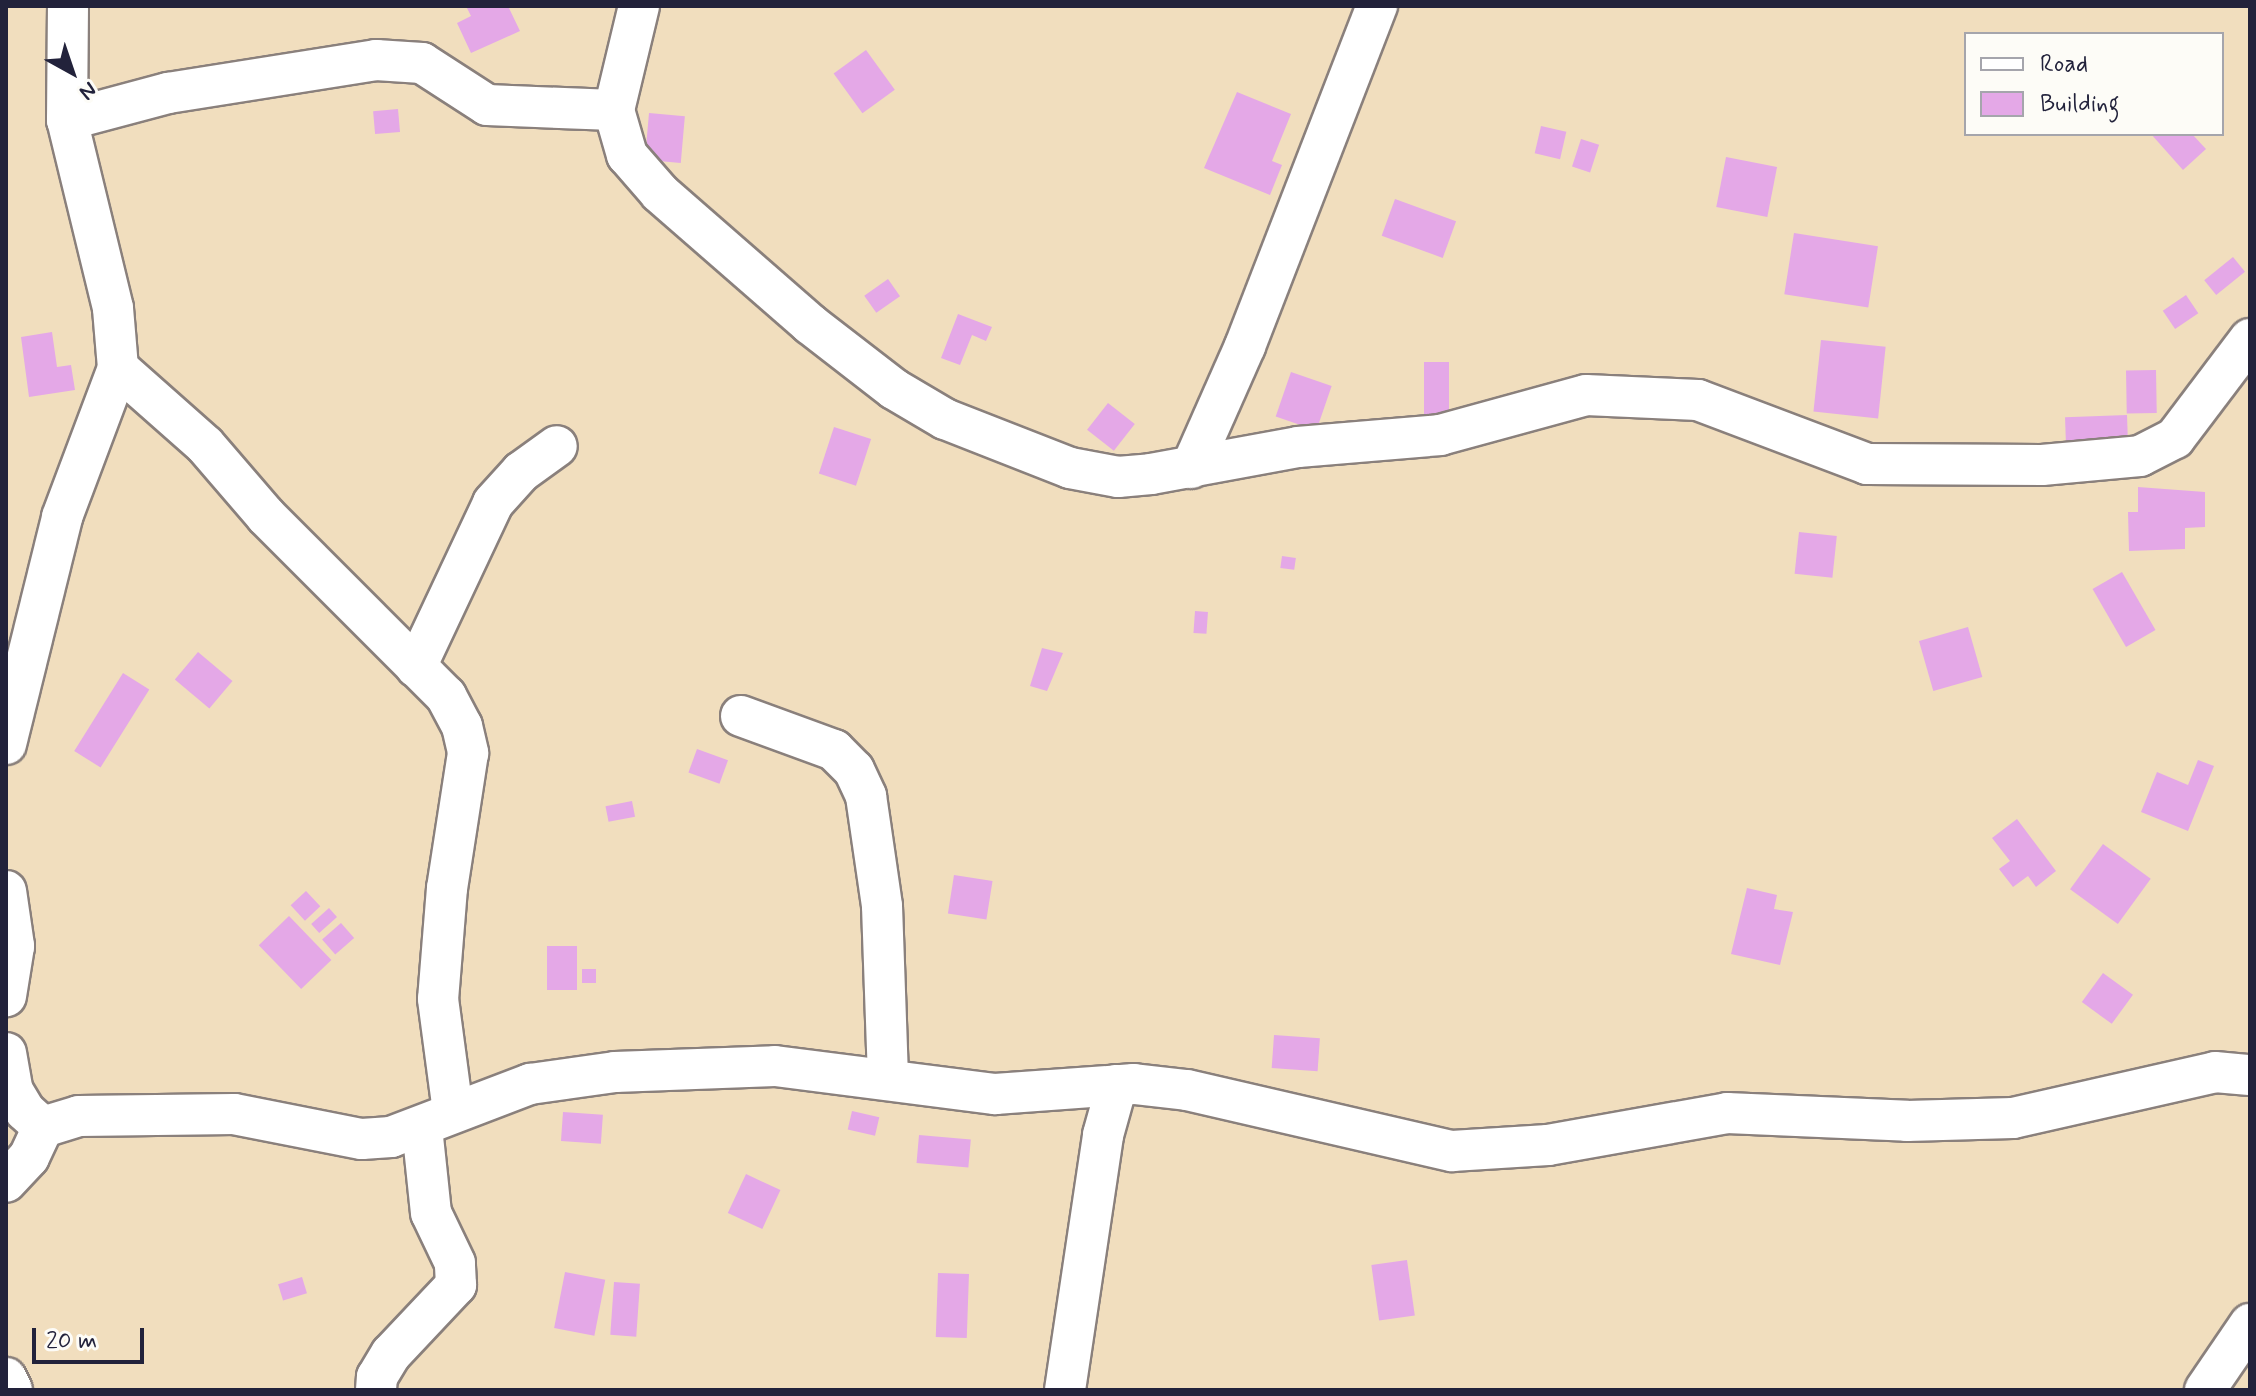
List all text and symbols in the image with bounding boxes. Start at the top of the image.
north arrow [32,32,112,112]
legend [1964,32,2224,136]
text: Road [2040,49,2088,80]
text: N [73,75,102,106]
text: Building [2040,89,2120,120]
scale bar [36,1312,148,1362]
text: 20 m [46,1326,97,1357]

